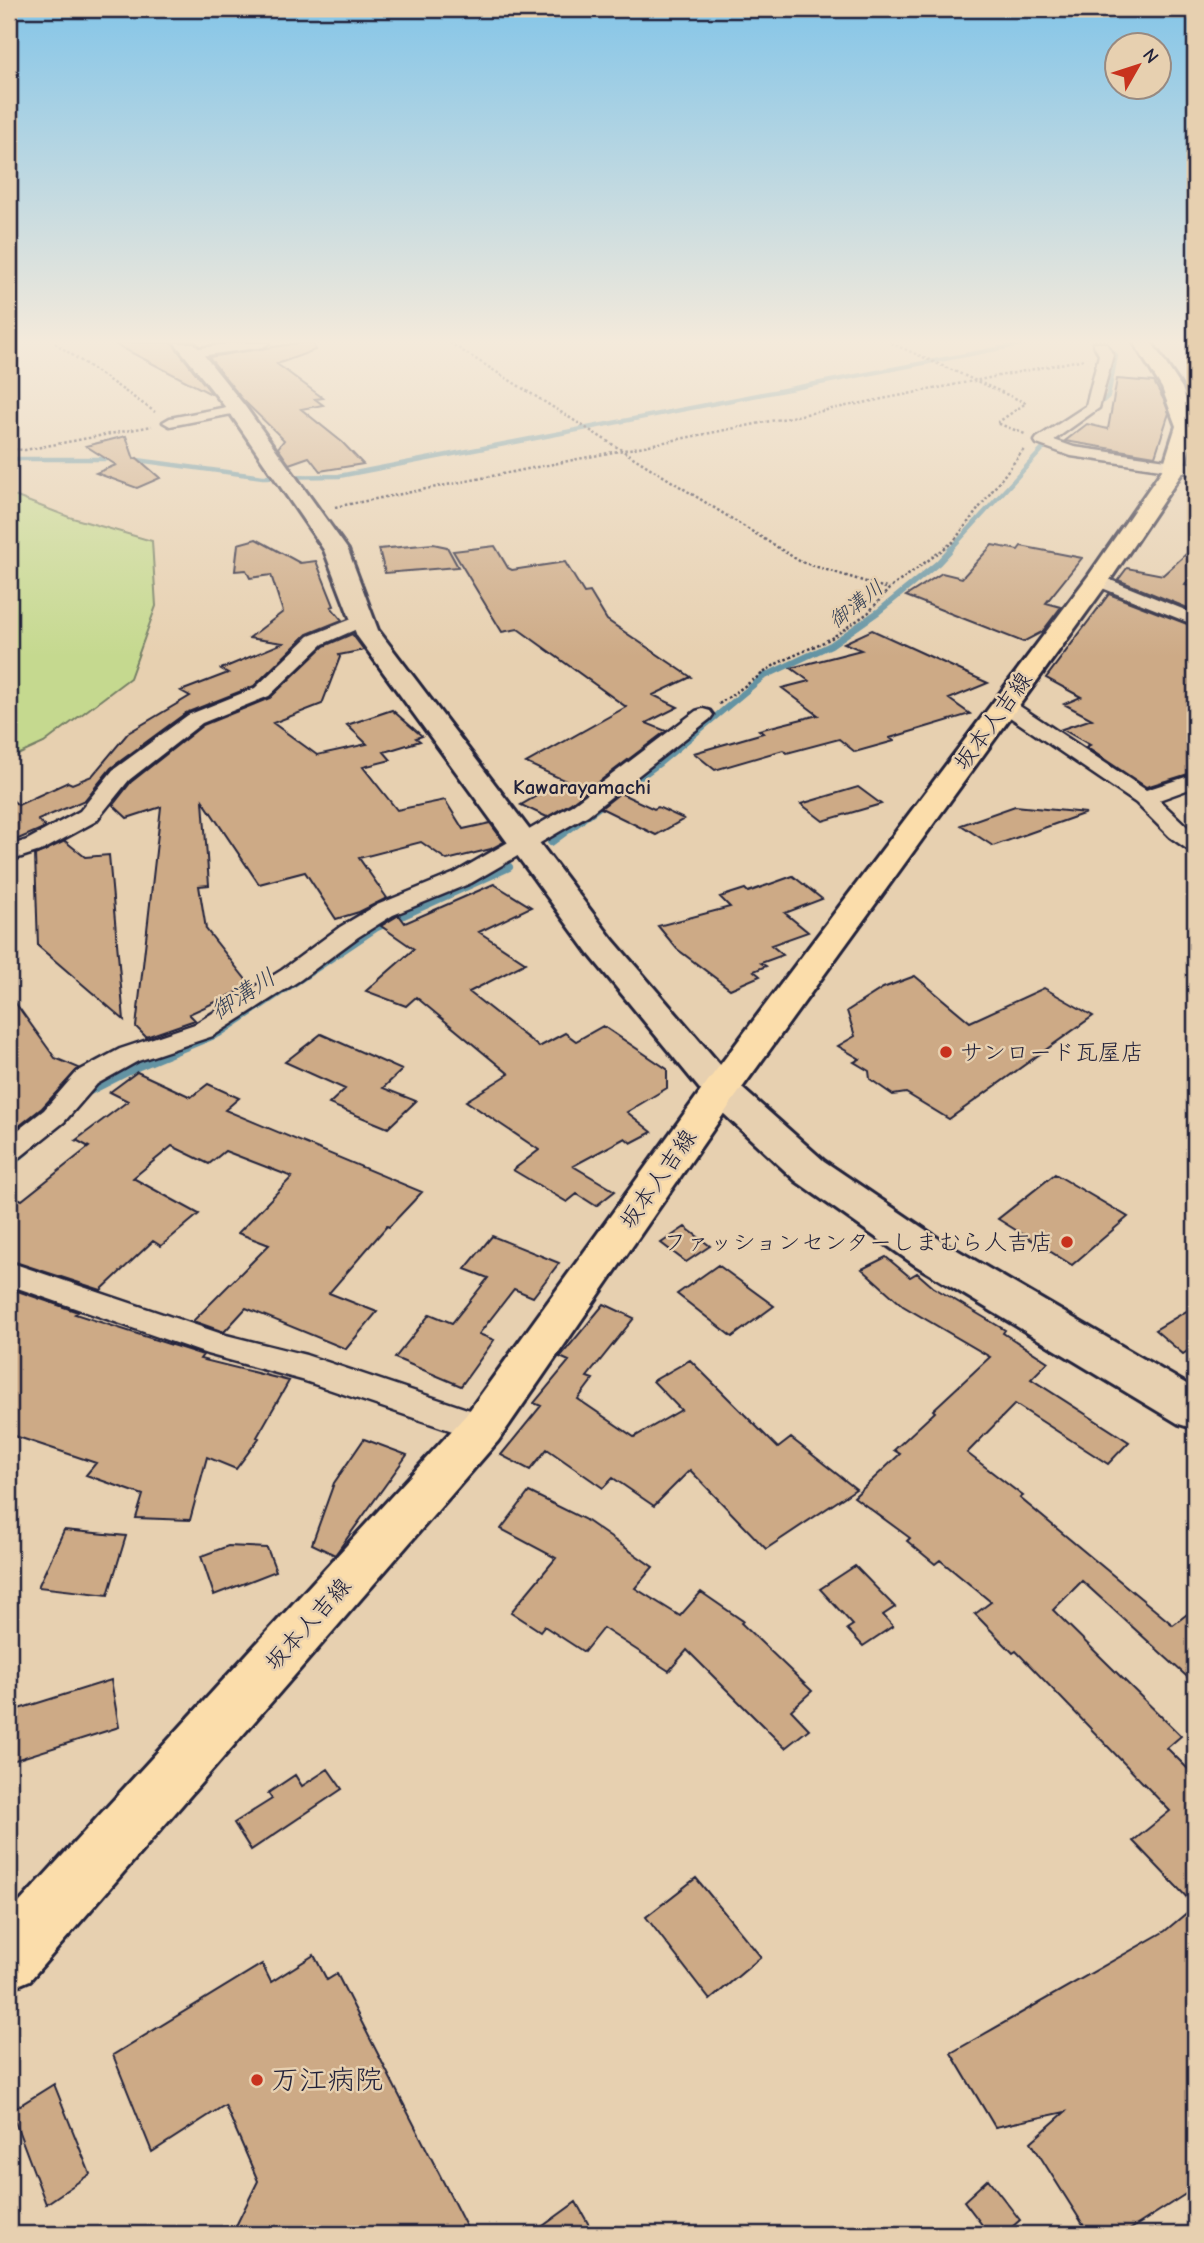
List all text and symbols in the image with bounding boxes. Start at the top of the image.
north arrow [1102,32,1172,102]
text: N [1138,44,1163,68]
water label: 御溝川 [824,575,888,633]
street label: 坂本人吉線 [948,667,1038,775]
district label: Kawarayamachi [513,775,651,799]
water label: 御溝川 [205,963,281,1025]
place label: サンロード瓦屋店 [960,1039,1144,1066]
marker: サンロード瓦屋店 [938,1044,954,1060]
street label: 坂本人吉線 [614,1124,702,1234]
place label: ファッションセンターしまむら人吉店 [663,1229,1053,1256]
marker: ファッションセンターしまむら人吉店 [1059,1234,1075,1250]
street label: 坂本人吉線 [259,1572,357,1676]
place label: 万江病院 [271,2064,383,2096]
marker: 万江病院 [249,2072,265,2088]

